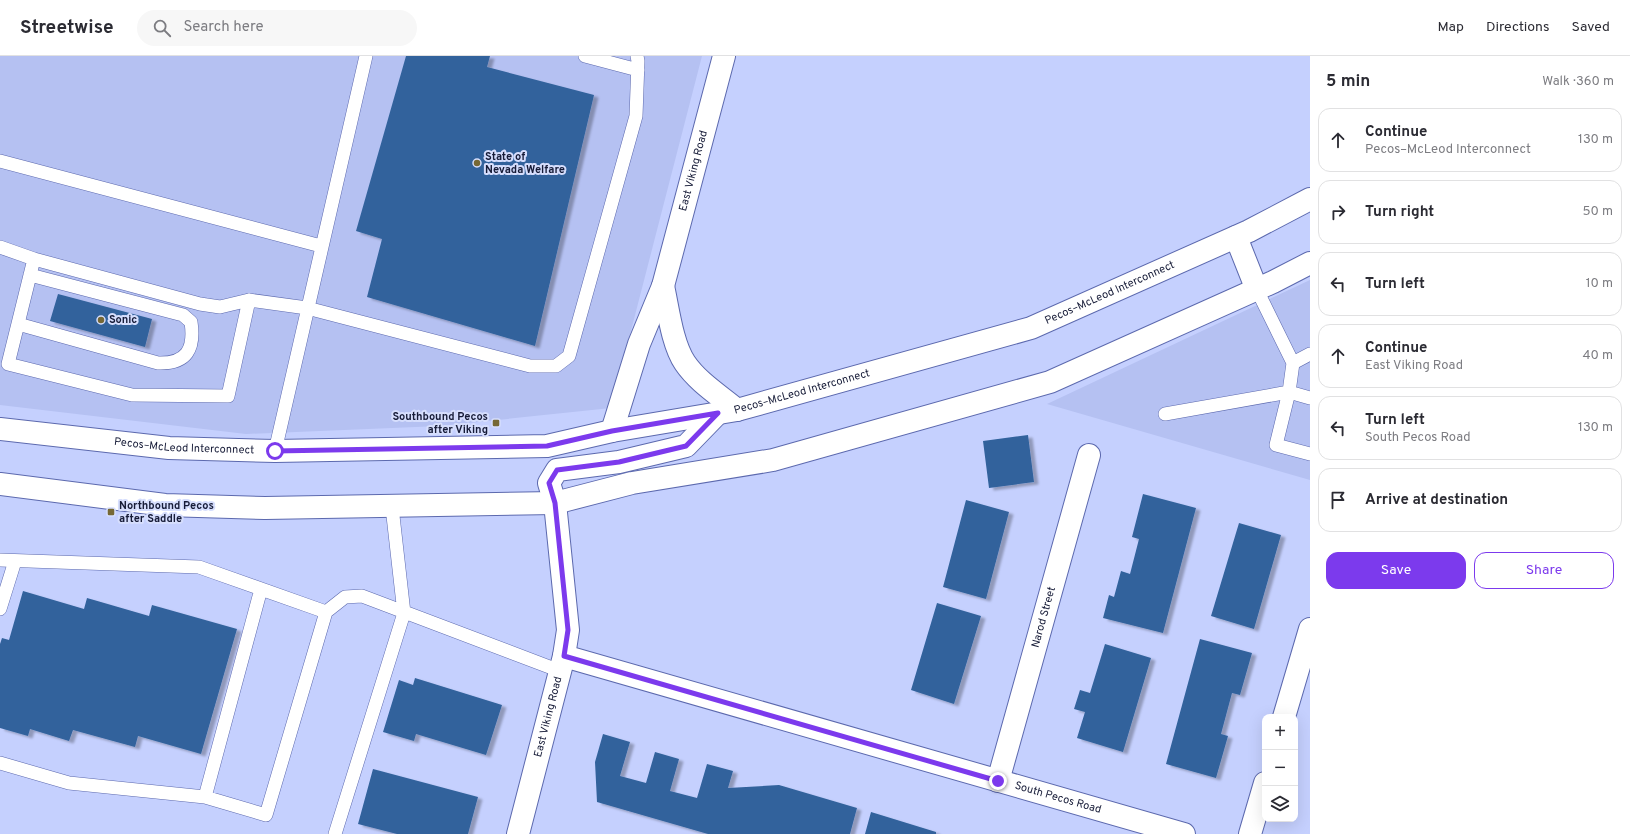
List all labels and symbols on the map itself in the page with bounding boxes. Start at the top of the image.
street label: East Viking Road [676,129,711,213]
place label: State of Nevada Welfare [485,150,565,177]
marker: State of Nevada Welfare [472,158,482,168]
street label: Pecos–McLeod Interconnect [1043,258,1177,328]
place label: Sonic [109,313,137,327]
marker: Sonic [96,315,106,325]
street label: Pecos–McLeod Interconnect [732,366,871,418]
place label: Southbound Pecos after Viking [393,410,488,437]
marker: Southbound Pecos after Viking [491,418,501,428]
street label: Pecos–McLeod Interconnect [113,435,254,457]
route start [266,442,284,460]
place label: Northbound Pecos after Saddle [119,499,214,526]
marker: Northbound Pecos after Saddle [106,507,116,517]
street label: Narod Street [1029,585,1059,649]
street label: East Viking Road [531,675,565,759]
route end [989,772,1007,790]
street label: South Pecos Road [1013,779,1103,817]

